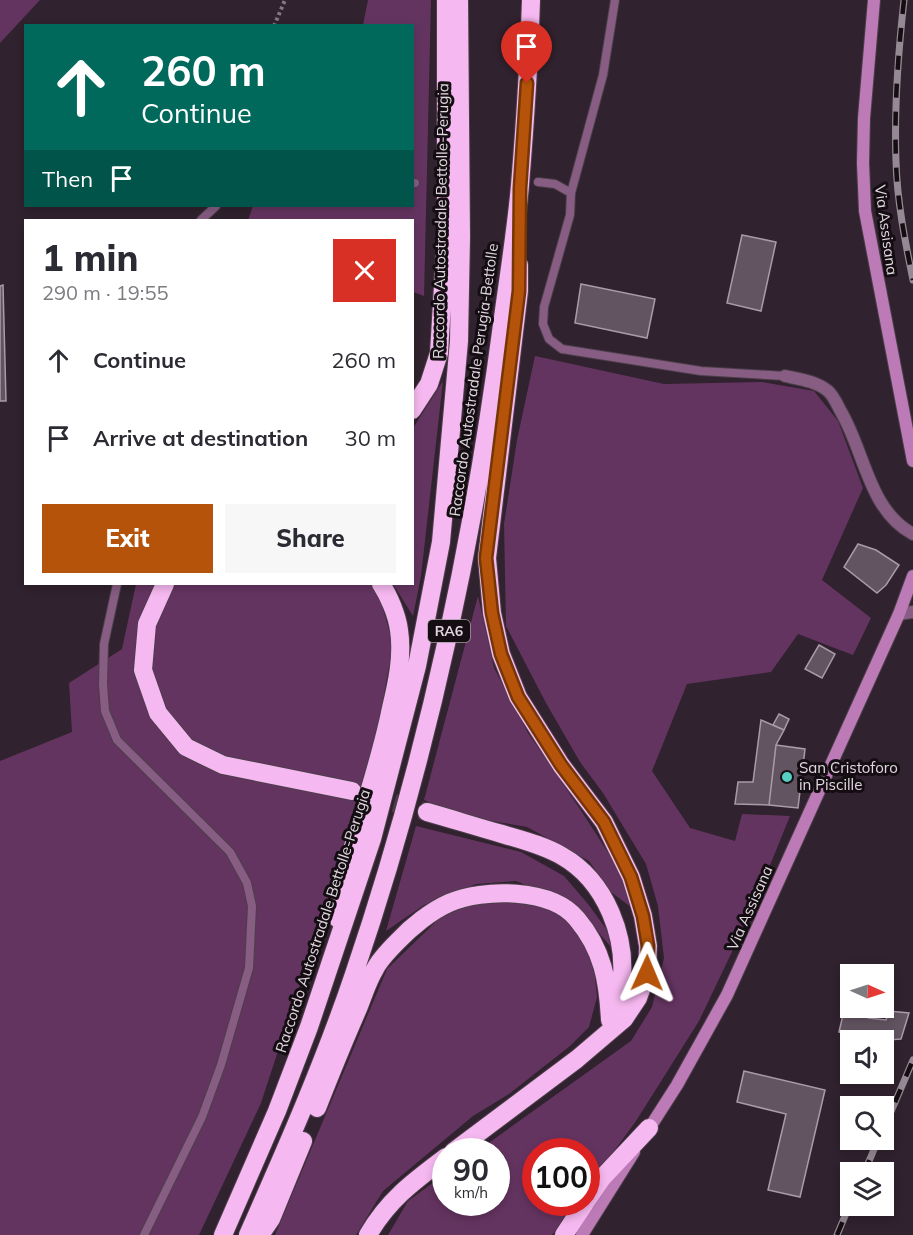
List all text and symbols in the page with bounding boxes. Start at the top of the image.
pin [501,21,552,83]
icon: arrive [510,30,543,63]
text: 260 m [141,44,266,97]
icon: ahead [42,48,120,126]
street label: Raccordo Autostradale Bettolle-Perugia [429,83,452,359]
text: Continue [141,96,252,130]
icon: arrive [105,162,138,195]
text: Then [42,165,93,193]
street label: Via Assisana [871,184,902,276]
text: 1 min [42,235,138,280]
button: close [333,239,396,302]
street label: Raccordo Autostradale Perugia-Bettolle [445,242,502,518]
text: 290 m · 19:55 [42,280,168,305]
icon: ahead [42,344,75,377]
text: Continue [93,346,186,374]
text: 260 m [331,346,396,374]
icon: arrive [42,422,75,455]
text: Arrive at destination [93,424,308,452]
text: 30 m [345,424,396,452]
button: Exit [42,504,213,573]
button: Share [225,504,396,573]
road number: RA6 [428,620,470,642]
place label: San Cristoforo in Piscille [799,758,898,794]
marker: San Cristoforo in Piscille [780,770,794,784]
street label: Raccordo Autostradale Bettolle-Perugia [271,787,374,1055]
street label: Via Assisana [722,863,777,953]
position arrow [615,941,679,1005]
north arrow [840,964,894,1018]
map controls [840,964,894,1216]
button: sound [840,1030,894,1084]
button: search [840,1096,894,1150]
speed limit sign: 100 [522,1138,600,1216]
text: 90 [453,1151,489,1189]
button: layers [840,1162,894,1216]
text: km/h [454,1183,488,1202]

